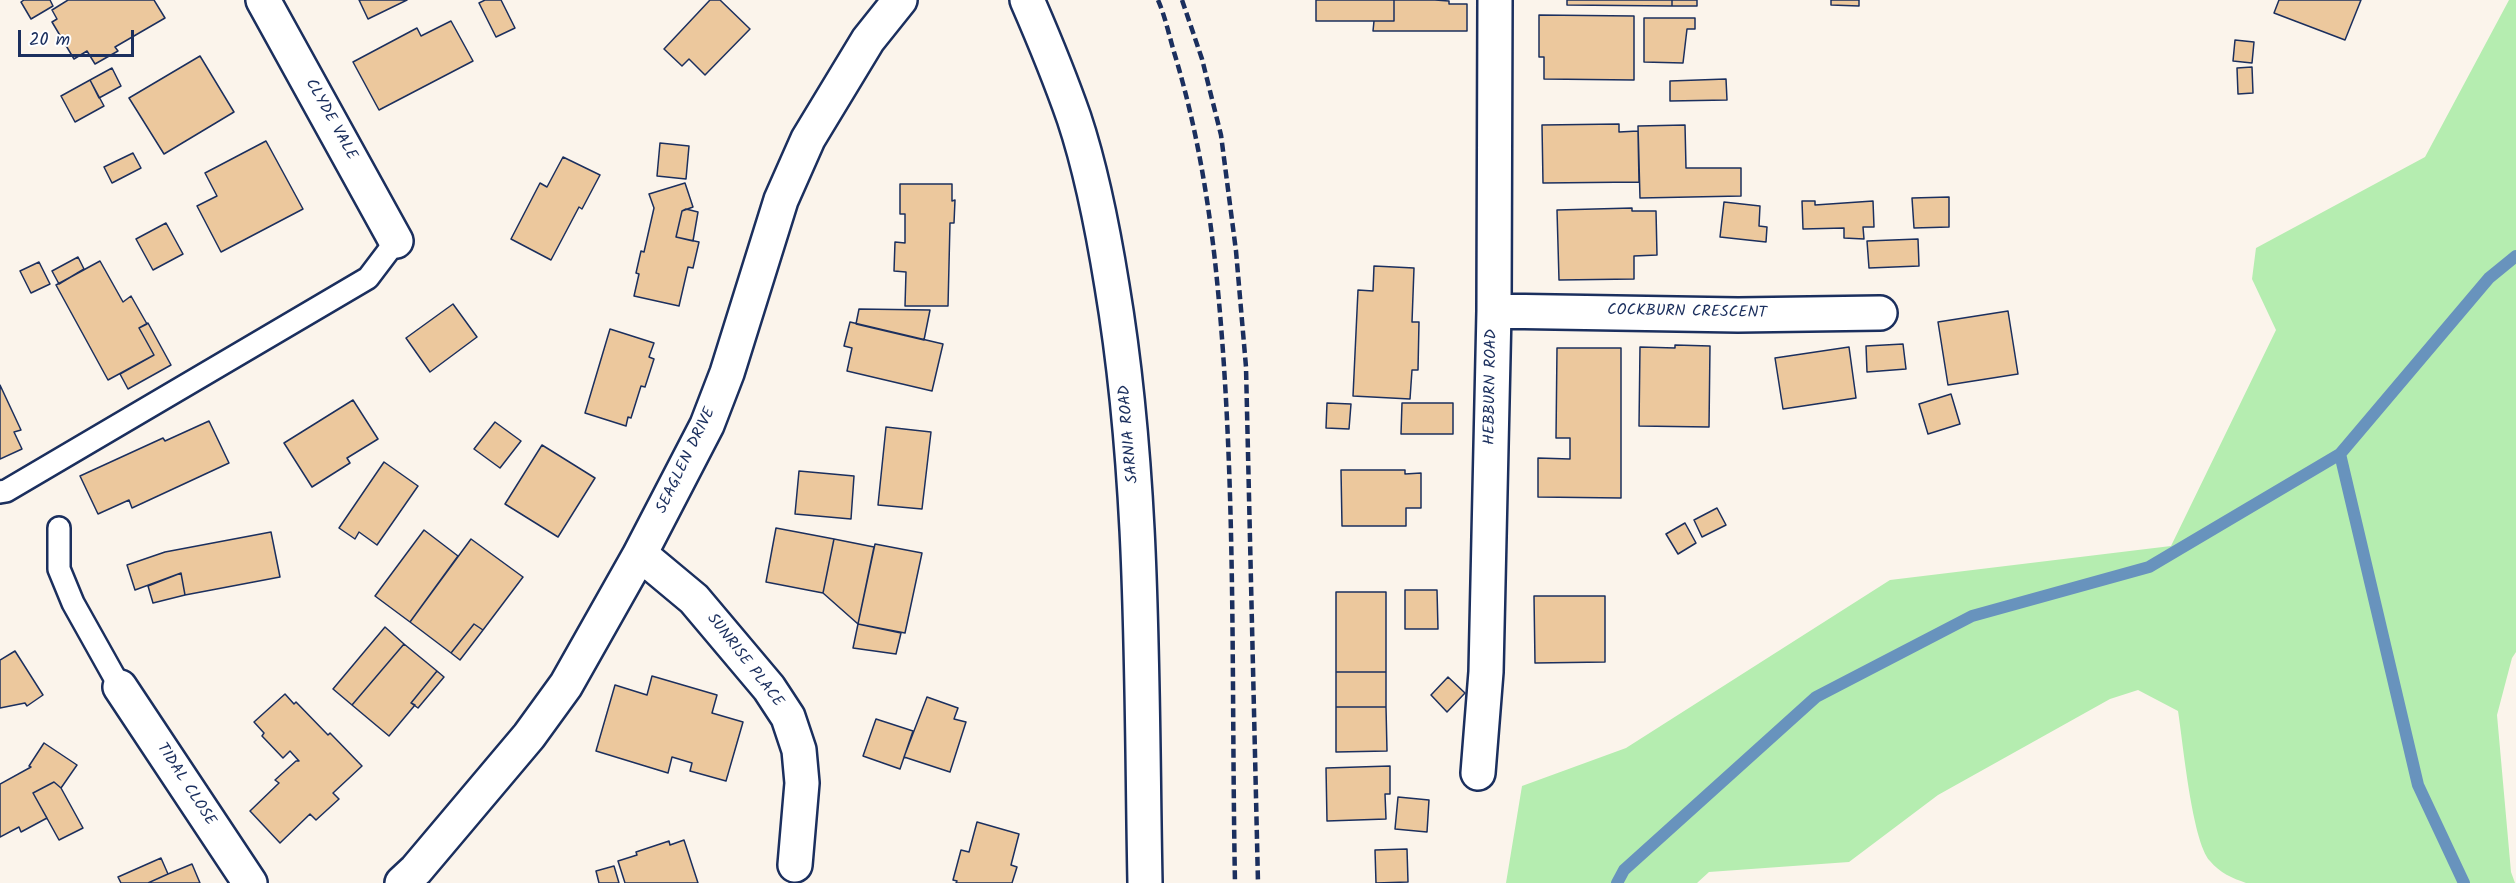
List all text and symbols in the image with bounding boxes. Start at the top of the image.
scale bar [21,18,136,56]
text: 20 m [29,26,70,55]
street label: CLYDE VALE [300,76,360,164]
street label: COCKBURN CRESCENT [1607,302,1767,324]
street label: HEBBURN ROAD [1481,329,1503,445]
street label: SARNIA ROAD [1116,384,1144,484]
street label: SEAGLEN DRIVE [653,405,721,517]
street label: SUNRISE PLACE [701,610,787,712]
street label: TIDAL CLOSE [151,740,219,830]

